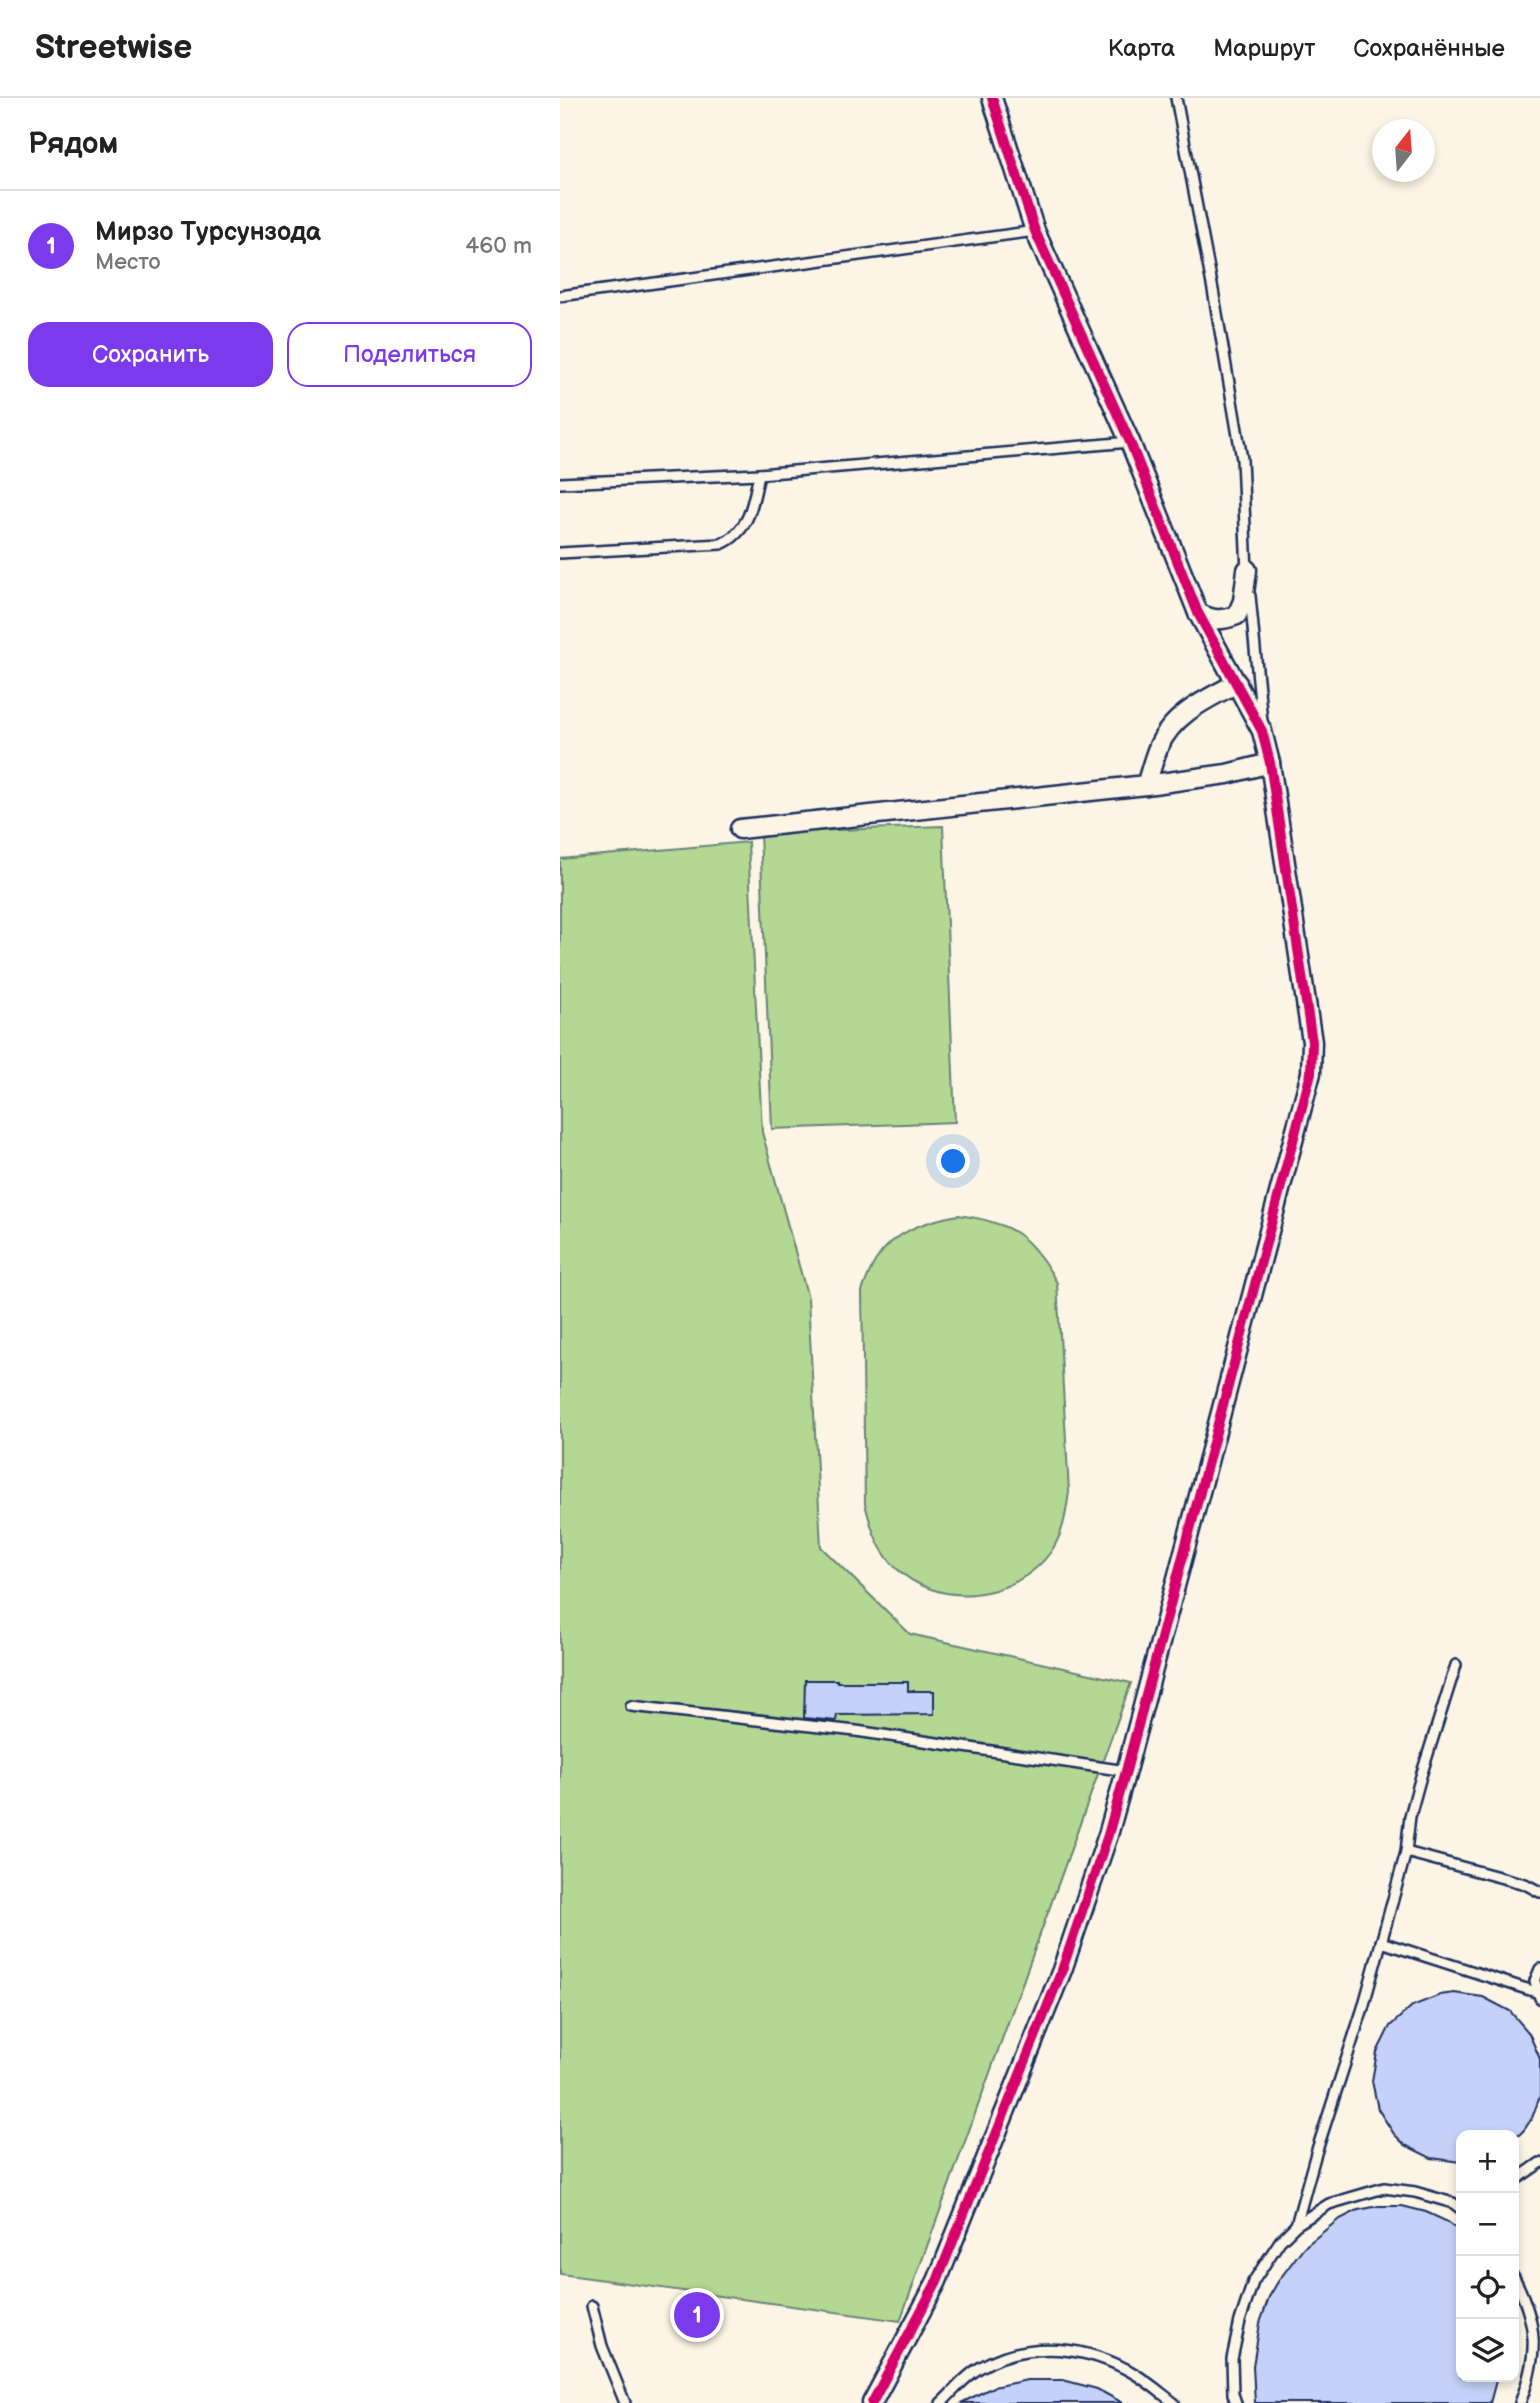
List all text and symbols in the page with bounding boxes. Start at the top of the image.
text: Streetwise [35,28,192,68]
text: Карта [1108,34,1175,63]
text: Маршрут [1213,34,1315,63]
text: Сохранённые [1353,34,1505,63]
north arrow [1372,119,1435,182]
text: Рядом [28,126,118,162]
text: Мирзо Турсунзода [95,217,321,248]
text: 1 [46,232,56,260]
text: 460 m [465,232,532,260]
text: Место [95,248,161,276]
button: Сохранить [28,322,273,387]
button: Поделиться [287,322,532,387]
your location [936,1144,970,1178]
map controls [1456,2130,1519,2382]
button: + [1456,2130,1519,2193]
button: − [1456,2193,1519,2256]
button: locate [1456,2256,1519,2319]
pin: 1 [674,2289,720,2341]
button: layers [1456,2319,1519,2382]

